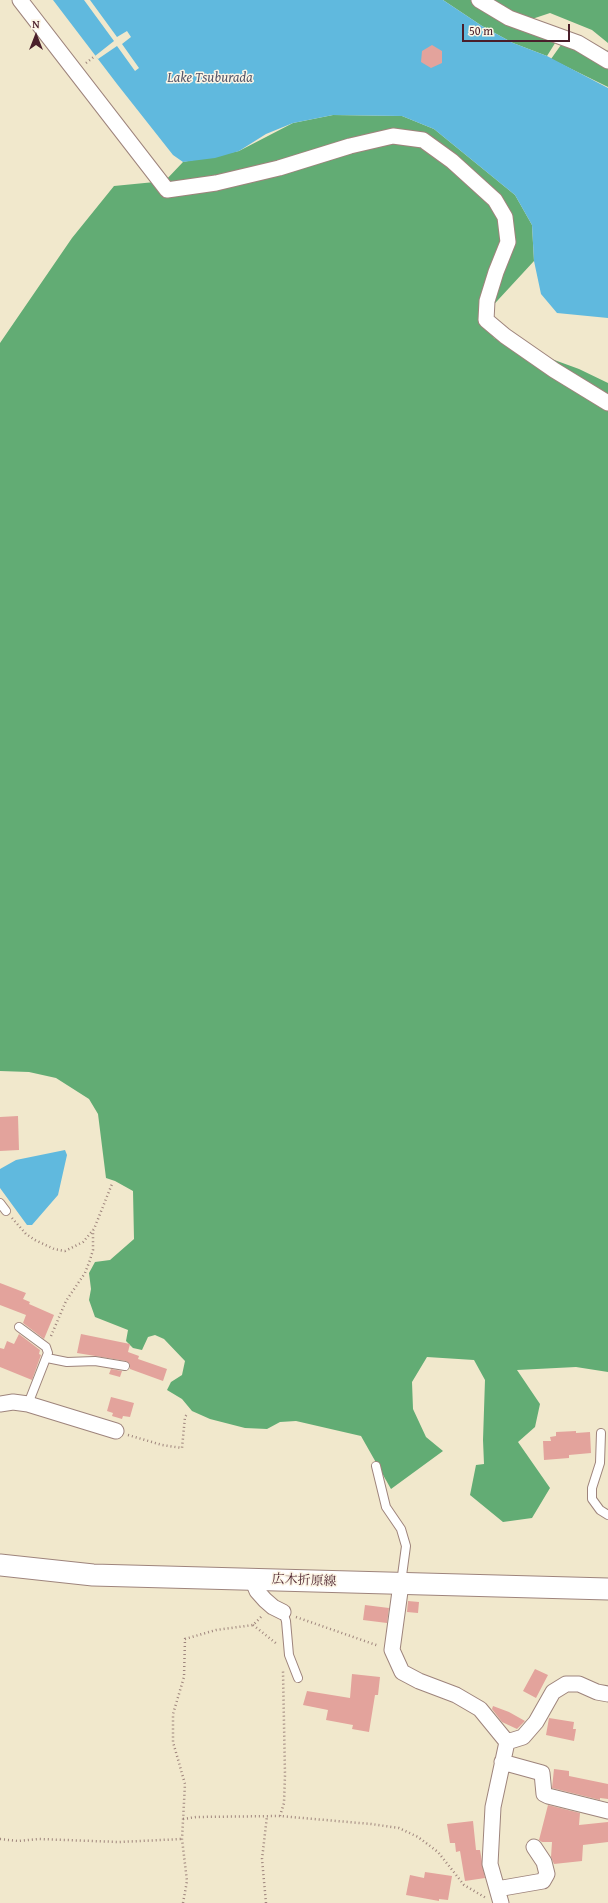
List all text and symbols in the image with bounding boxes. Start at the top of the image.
north arrow [16,16,56,56]
text: N [32,16,40,32]
scale bar [464,16,572,42]
text: 50 m [469,22,493,39]
water label: Lake Tsuburada [167,70,253,86]
street label: 広木折原線 [271,1572,337,1590]

